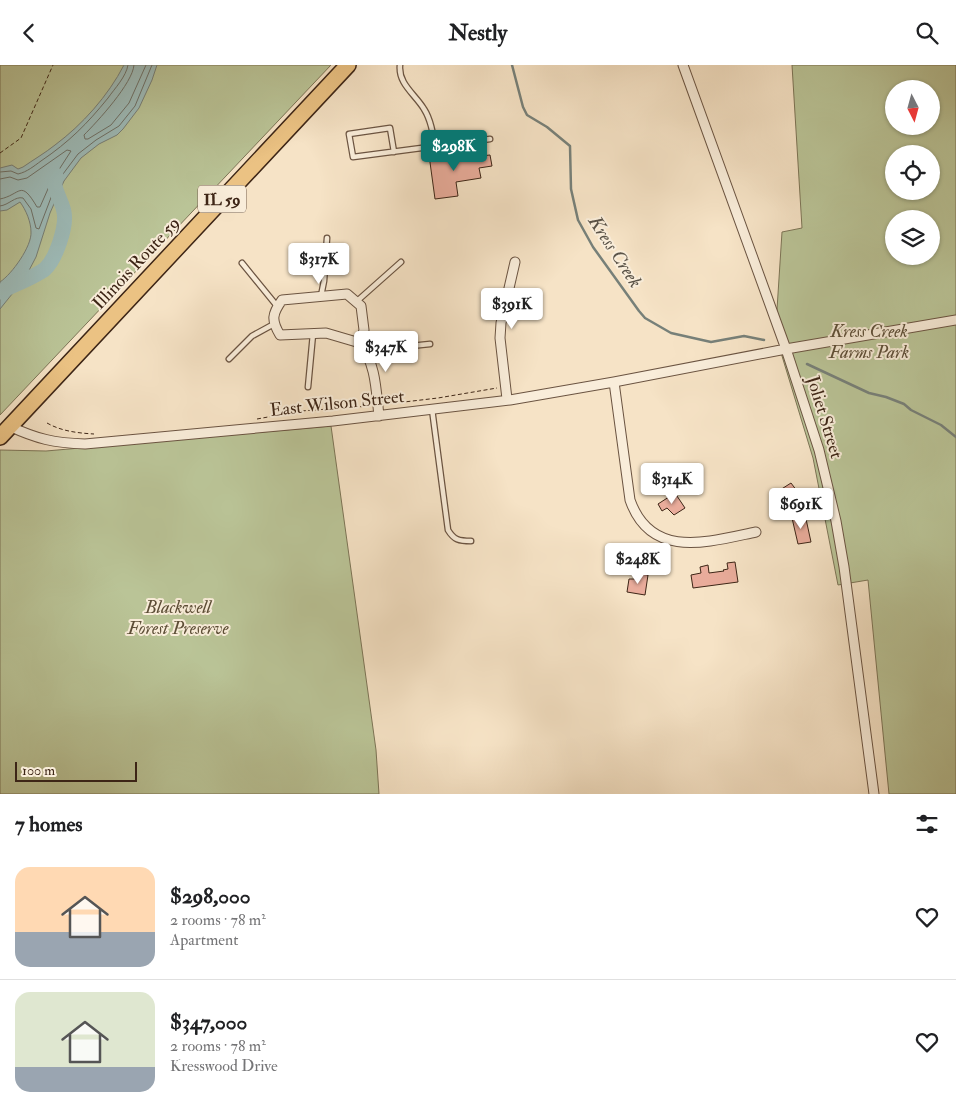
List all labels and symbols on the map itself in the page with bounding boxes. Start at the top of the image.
north arrow [885,80,940,135]
pin: $298K [419,129,489,172]
road number: IL 59 [198,185,246,213]
water label: Kress Creek [582,210,648,292]
street label: Illinois Route 59 [87,212,185,315]
pin: $317K [284,243,354,285]
pin: $391K [477,287,547,330]
park label: Kress Creek Farms Park [828,320,909,364]
pin: $347K [351,331,421,373]
street label: Joliet Street [801,372,848,461]
street label: East Wilson Street [269,385,406,422]
pin: $314K [637,463,707,505]
pin: $691K [766,487,836,530]
pin: $248K [603,543,673,585]
park label: Blackwell Forest Preserve [127,596,229,640]
scale bar [15,759,138,782]

